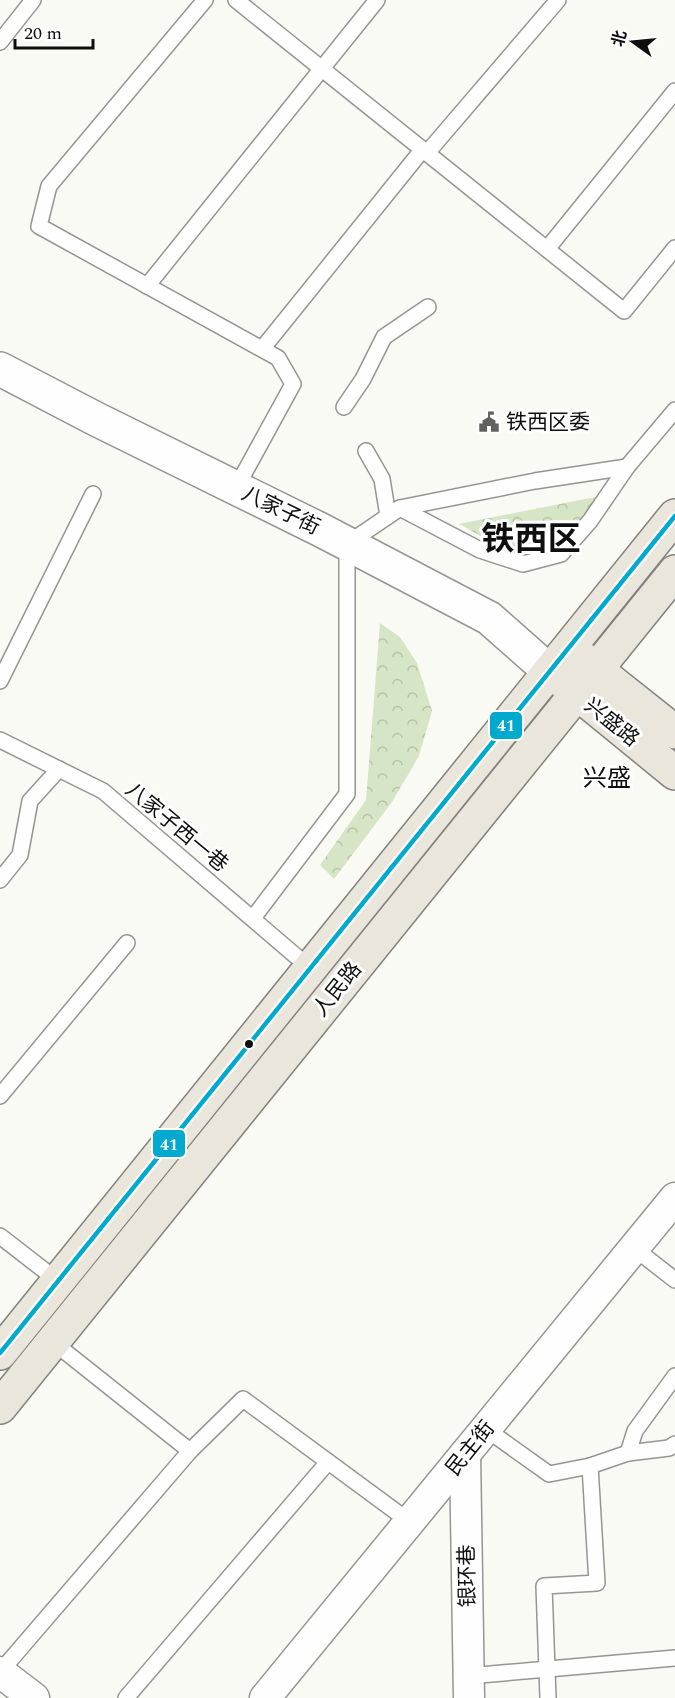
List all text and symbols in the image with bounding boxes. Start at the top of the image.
scale bar [15,12,93,50]
north arrow [603,12,663,72]
text: 20 m [24,20,62,47]
text: 北 [606,28,633,49]
place label: 铁西区委 [506,407,590,439]
public building icon: 铁西区委 [477,410,501,434]
street label: 八家子街 [236,478,325,544]
district label: 铁西区 [482,515,581,565]
street label: 兴盛路 [577,691,646,755]
line badge: 41 [489,711,523,740]
text: 41 [497,714,515,738]
district label: 兴盛 [583,761,631,797]
street label: 八家子西一巷 [118,775,235,881]
street label: 人民路 [306,955,370,1024]
unlabelled marker [243,1038,255,1050]
line badge: 41 [152,1129,186,1158]
text: 41 [160,1133,178,1157]
street label: 民主街 [439,1414,503,1483]
street label: 银环巷 [451,1544,485,1608]

